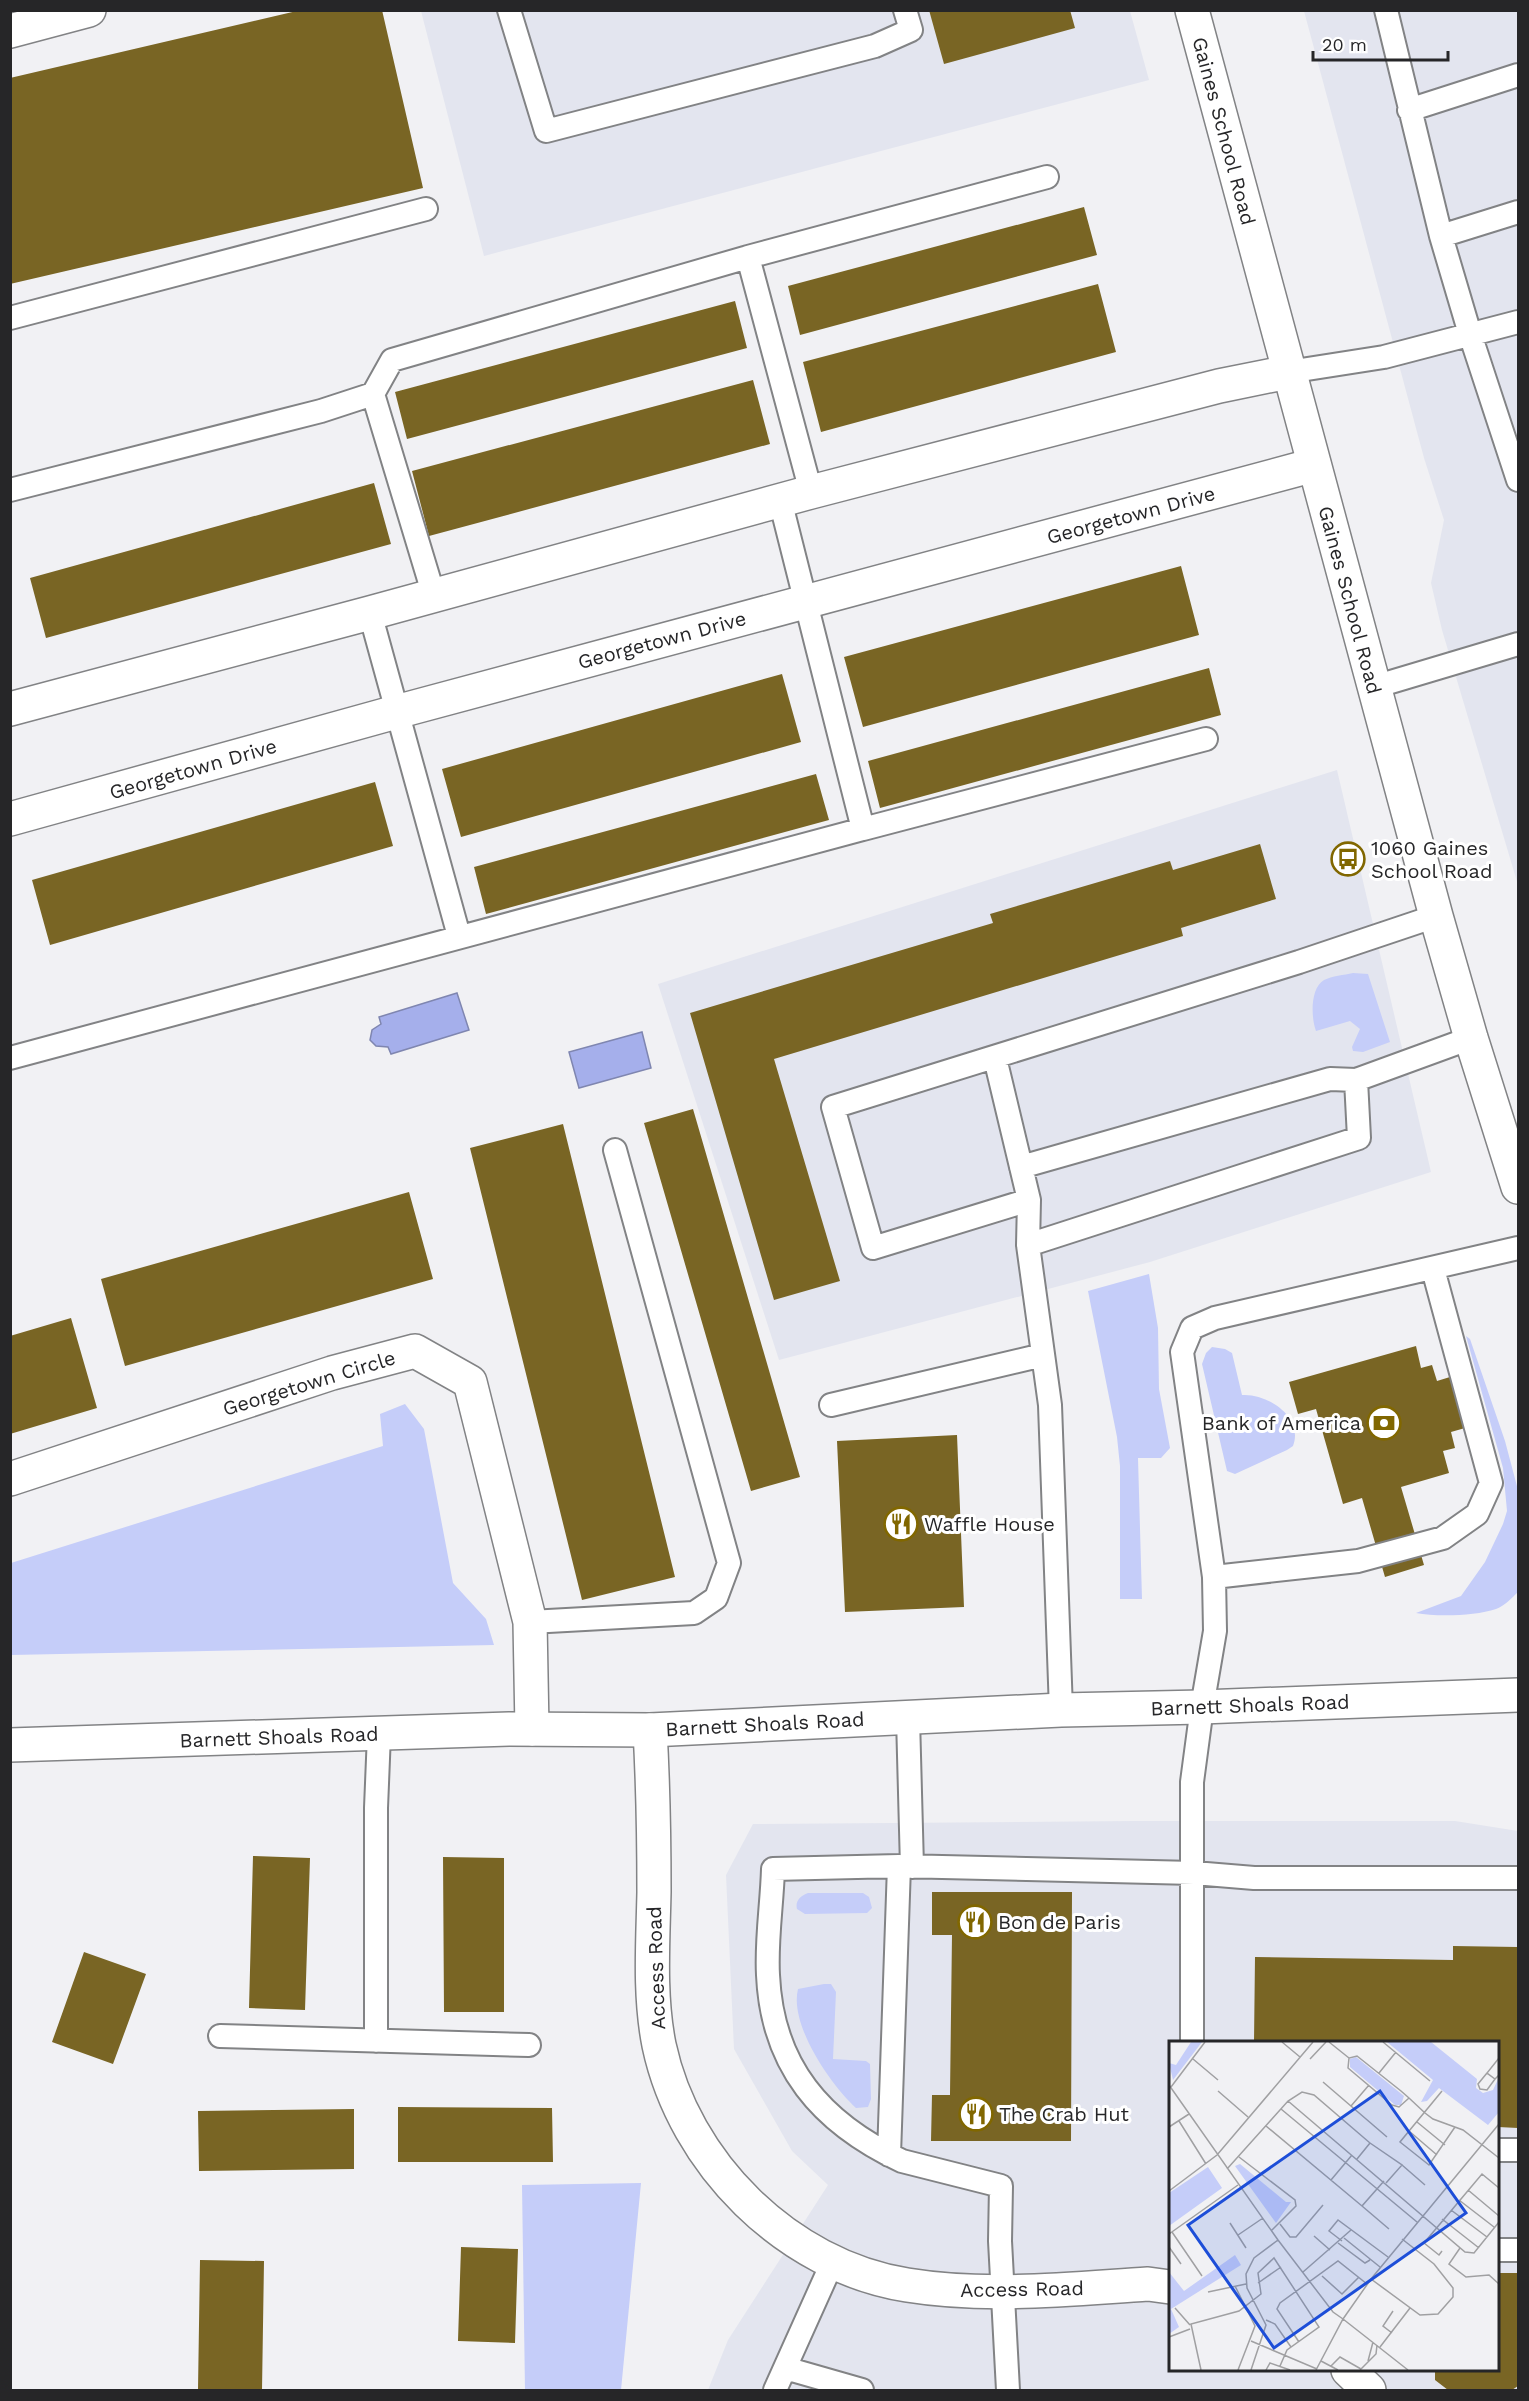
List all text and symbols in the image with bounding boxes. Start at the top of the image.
scale bar [1313,24,1448,62]
street label: Gaines School Road [1187,34,1261,228]
text: 20 m [1322,34,1367,55]
street label: Georgetown Drive [1044,481,1218,549]
street label: Gaines School Road [1313,503,1387,697]
street label: Georgetown Drive [575,606,749,674]
street label: Georgetown Drive [106,734,280,804]
place label: 1060 Gaines School Road [1371,836,1492,883]
bus stop icon: 1060 Gaines School Road [1330,841,1366,877]
street label: Georgetown Circle [220,1345,398,1421]
bank icon: Bank of America [1366,1405,1402,1441]
place label: Bank of America [1202,1411,1361,1435]
restaurant icon: Waffle House [883,1506,919,1542]
place label: Waffle House [924,1512,1055,1536]
street label: Barnett Shoals Road [1150,1690,1350,1720]
street label: Barnett Shoals Road [665,1707,865,1741]
street label: Barnett Shoals Road [179,1722,379,1752]
restaurant icon: Bon de Paris [957,1904,993,1940]
street label: Access Road [642,1906,670,2030]
place label: Bon de Paris [998,1910,1121,1934]
inset map [1169,2041,1499,2371]
restaurant icon: The Crab Hut [958,2096,994,2132]
place label: The Crab Hut [999,2102,1130,2126]
street label: Access Road [960,2276,1084,2302]

